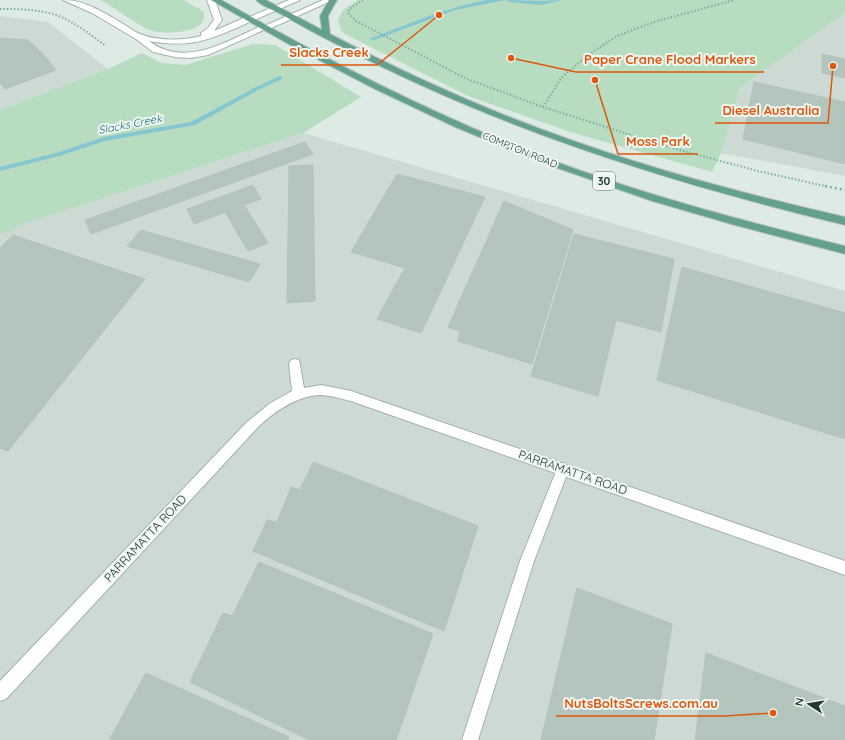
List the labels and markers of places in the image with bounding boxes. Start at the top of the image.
callout: Slacks Creek [281,40,377,65]
callout: Paper Crane Flood Markers [576,47,764,72]
callout: Diesel Australia [715,98,828,123]
callout: Moss Park [618,129,698,154]
callout: NutsBoltsScrews.com.au [556,691,725,716]

